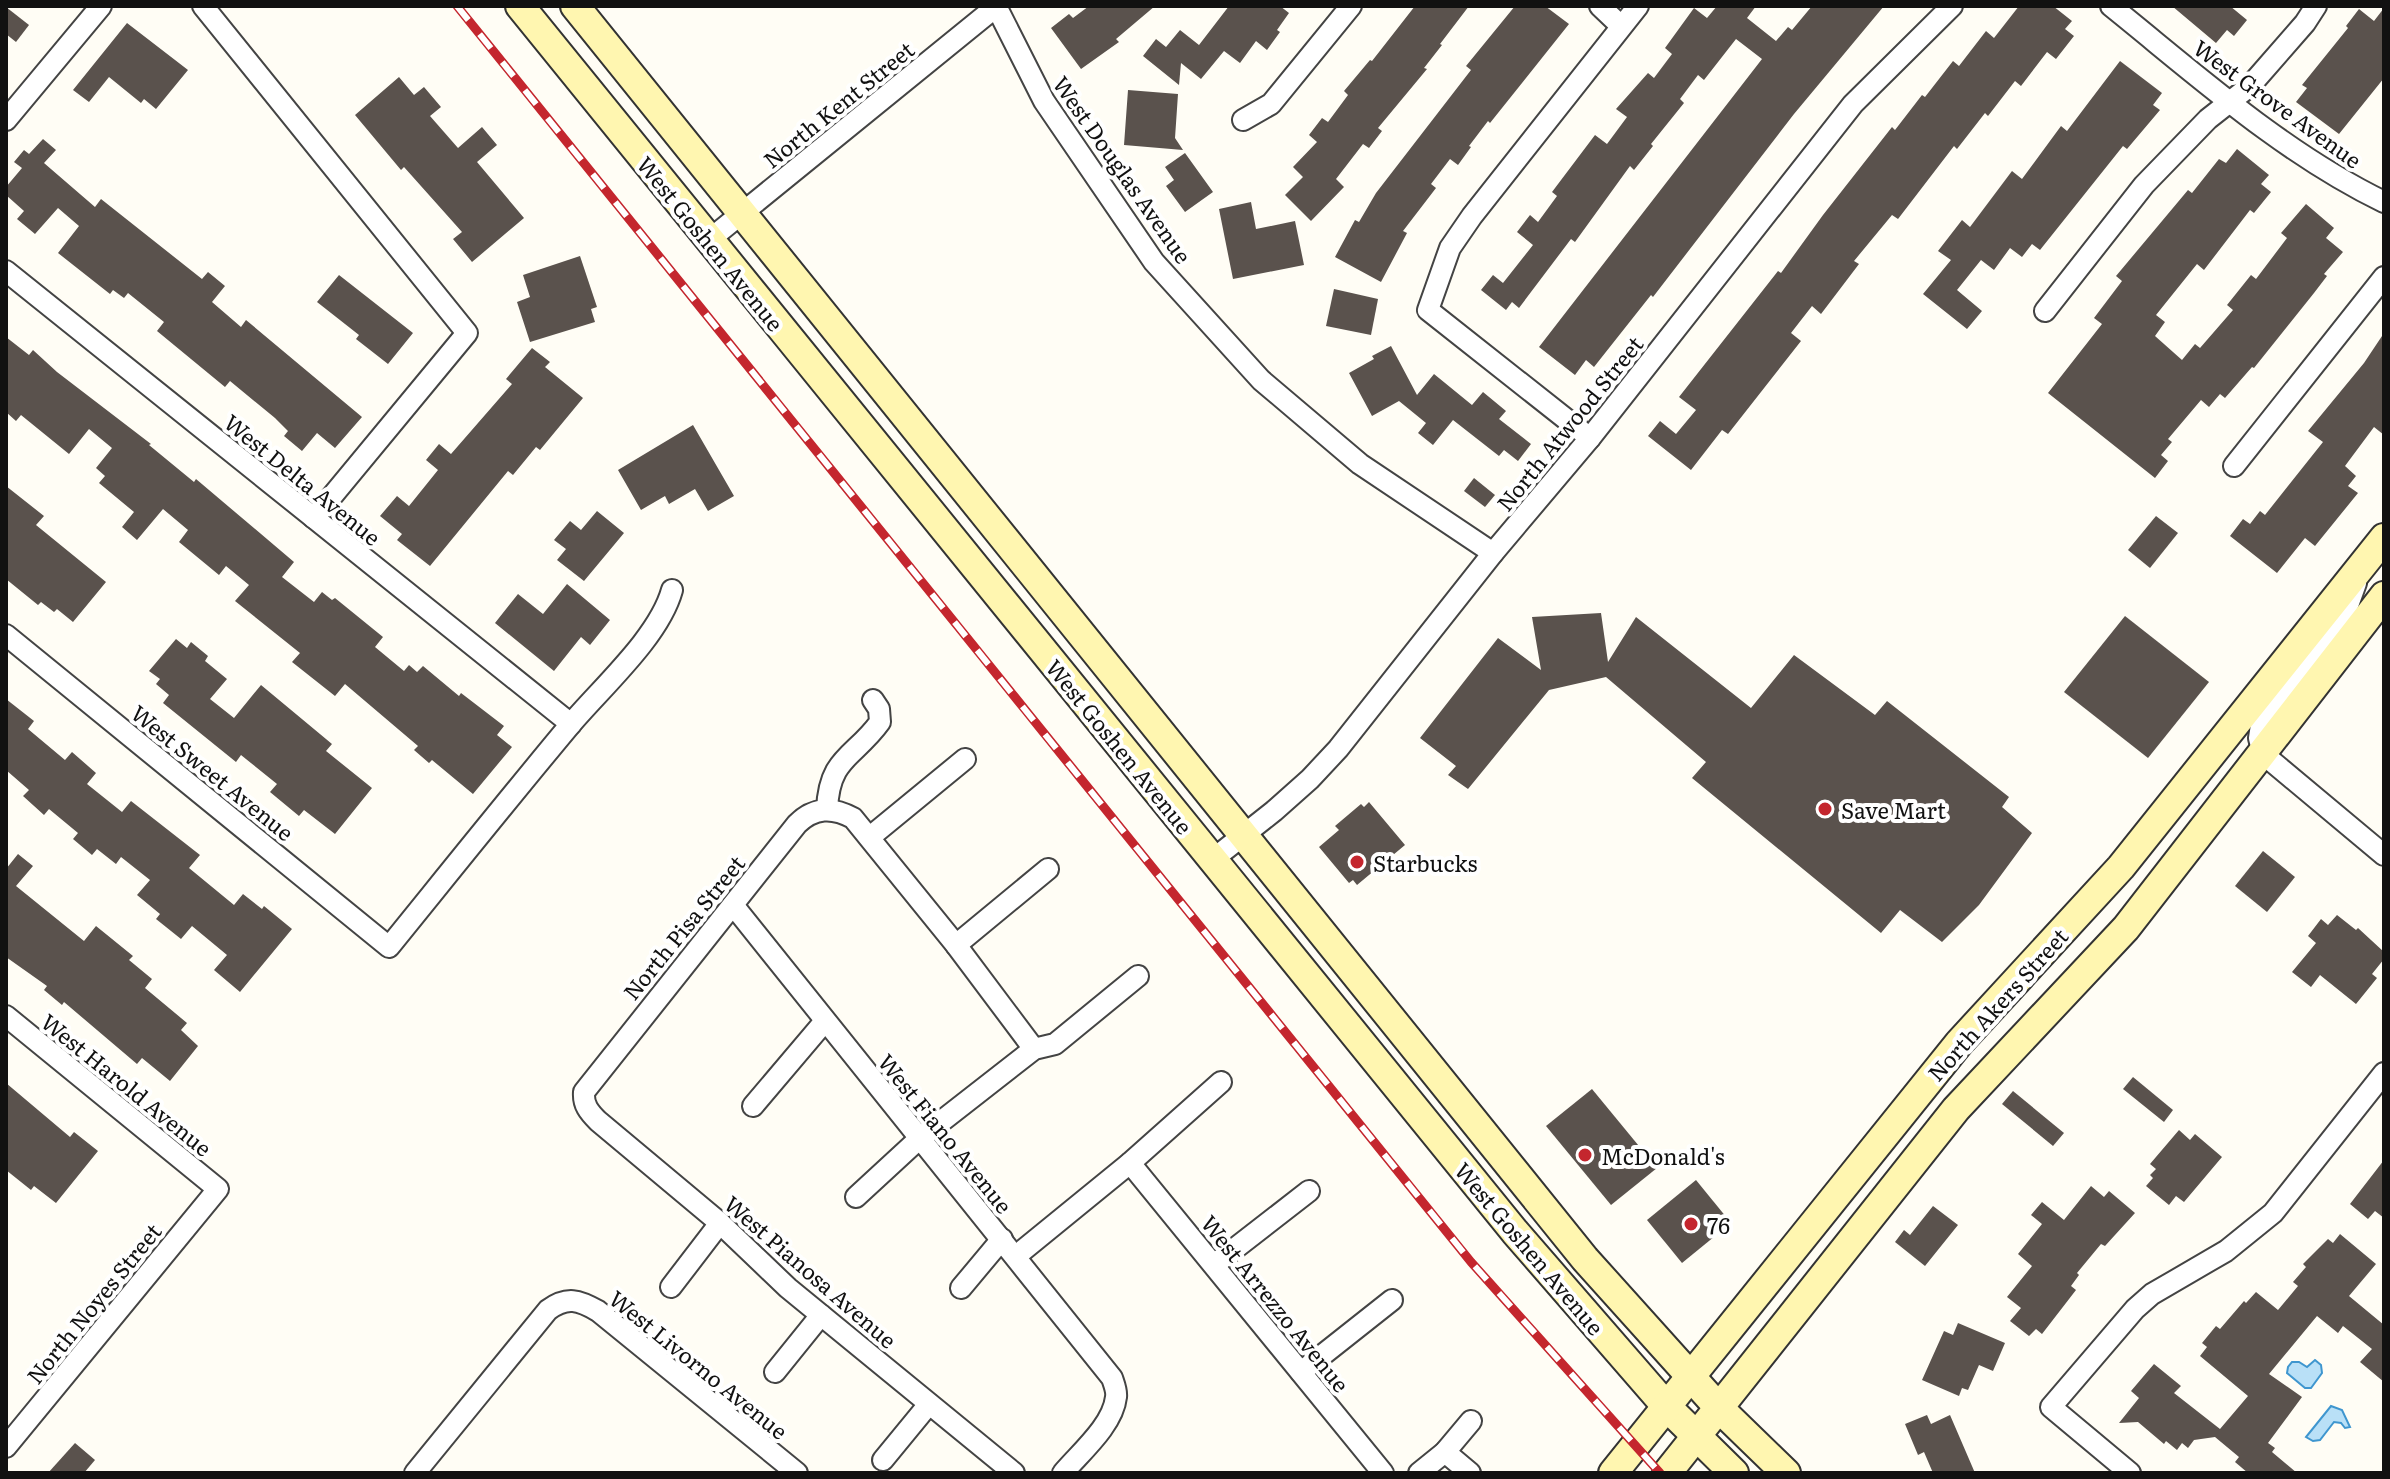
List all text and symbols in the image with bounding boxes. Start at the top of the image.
street label: West Grove Avenue [2187,31,2369,175]
street label: North Kent Street [755,33,921,175]
street label: West Douglas Avenue [1046,68,1200,270]
street label: West Goshen Avenue [630,148,792,338]
street label: North Atwood Street [1488,328,1650,518]
street label: West Delta Avenue [217,405,389,553]
street label: West Goshen Avenue [1039,651,1201,841]
street label: West Sweet Avenue [125,696,301,848]
place label: Save Mart [1841,793,1946,826]
marker: Save Mart [1816,800,1834,818]
place label: Starbucks [1373,846,1478,879]
street label: North Pisa Street [614,847,752,1007]
marker: Starbucks [1348,853,1366,871]
street label: North Akers Street [1919,920,2075,1088]
street label: West Harold Avenue [35,1005,219,1163]
street label: West Fiano Avenue [871,1046,1021,1220]
place label: McDonald's [1601,1139,1725,1172]
marker: McDonald's [1576,1146,1594,1164]
street label: West Goshen Avenue [1448,1154,1612,1342]
street label: West Pianosa Avenue [718,1187,904,1355]
street label: West Arrezzo Avenue [1194,1207,1358,1399]
place label: 76 [1707,1208,1730,1241]
street label: North Noyes Street [18,1215,168,1391]
marker: 76 [1682,1215,1700,1233]
street label: West Livorno Avenue [603,1282,795,1446]

